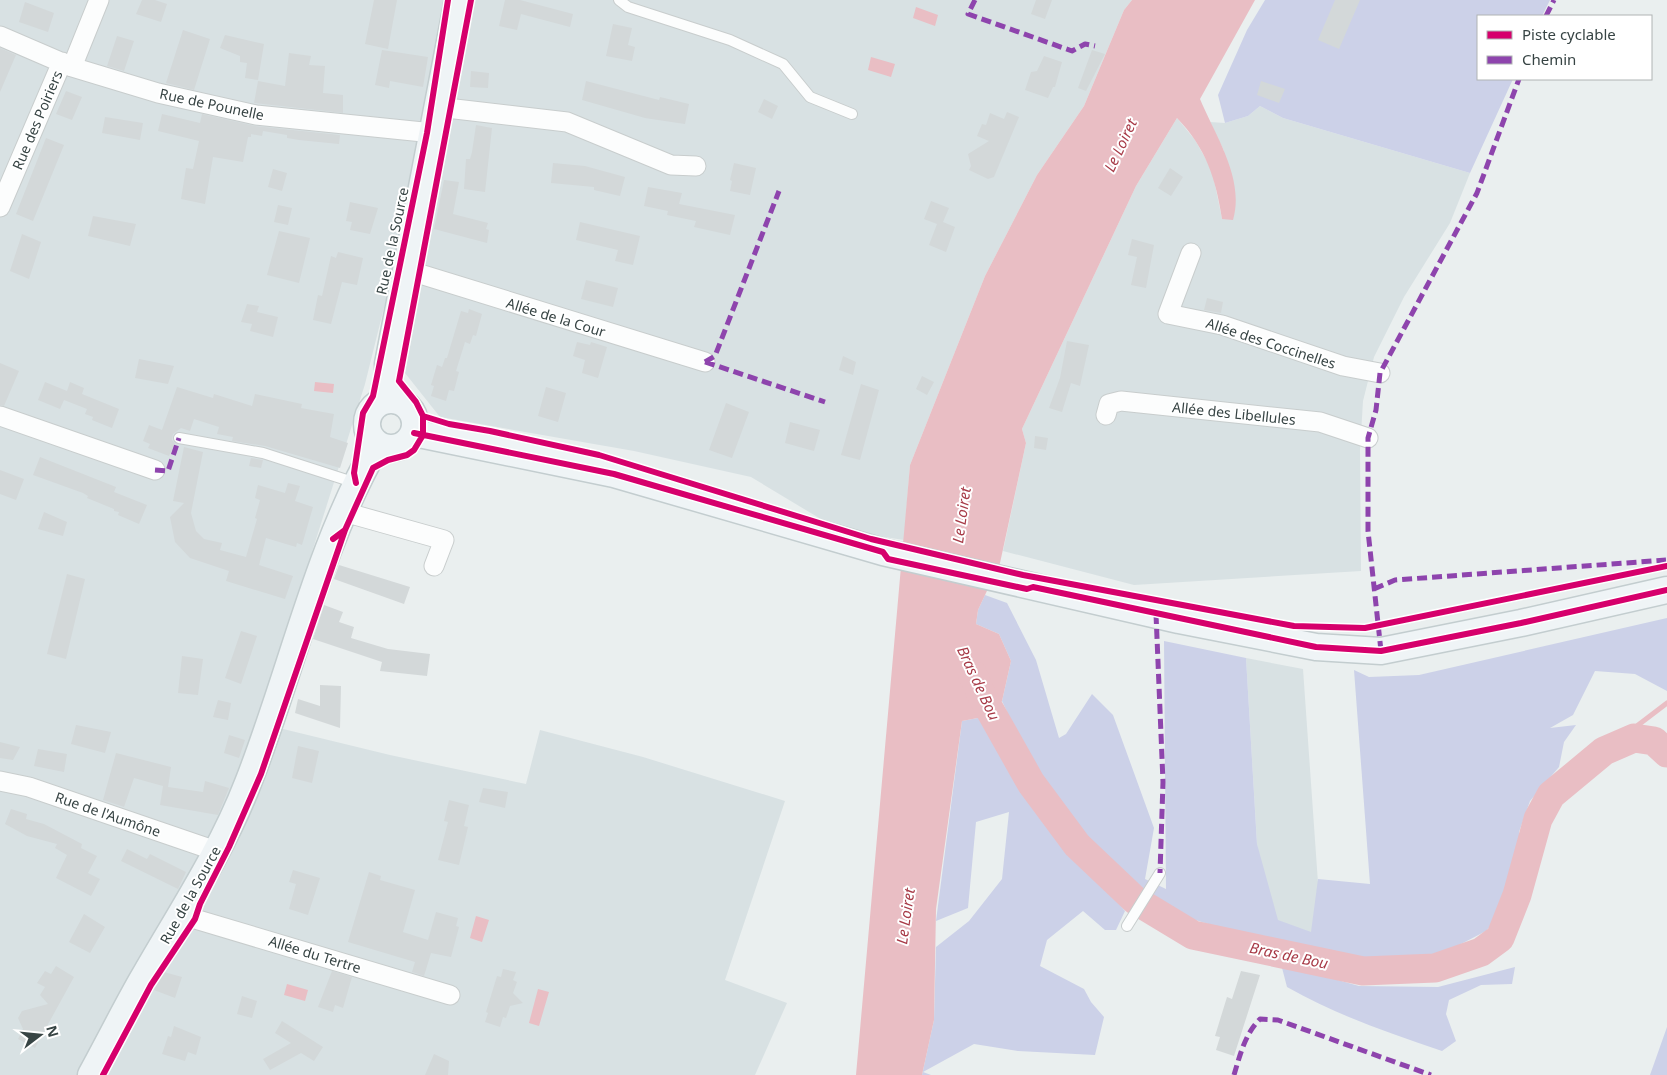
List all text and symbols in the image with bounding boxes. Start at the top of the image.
legend [1477,15,1652,80]
text: Piste cyclable [1522,24,1616,44]
text: Chemin [1522,49,1576,69]
street label: Rue des Poiriers [8,67,67,173]
street label: Rue de Pounelle [158,84,266,124]
water label: Le Loiret [1099,114,1141,175]
street label: Rue de la Source [371,186,413,296]
street label: Allée de la Cour [504,293,608,341]
street label: Allée des Coccinelles [1204,313,1339,373]
street label: Allée des Libellules [1171,397,1297,429]
water label: Le Loiret [947,485,975,544]
water label: Bras de Bou [953,643,1005,724]
street label: Rue de l'Aumône [53,787,163,841]
street label: Rue de la Source [155,843,225,947]
water label: Le Loiret [891,886,919,945]
street label: Allée du Tertre [267,931,364,977]
water label: Bras de Bou [1248,937,1330,973]
north arrow [15,1010,65,1060]
text: N [42,1023,64,1039]

